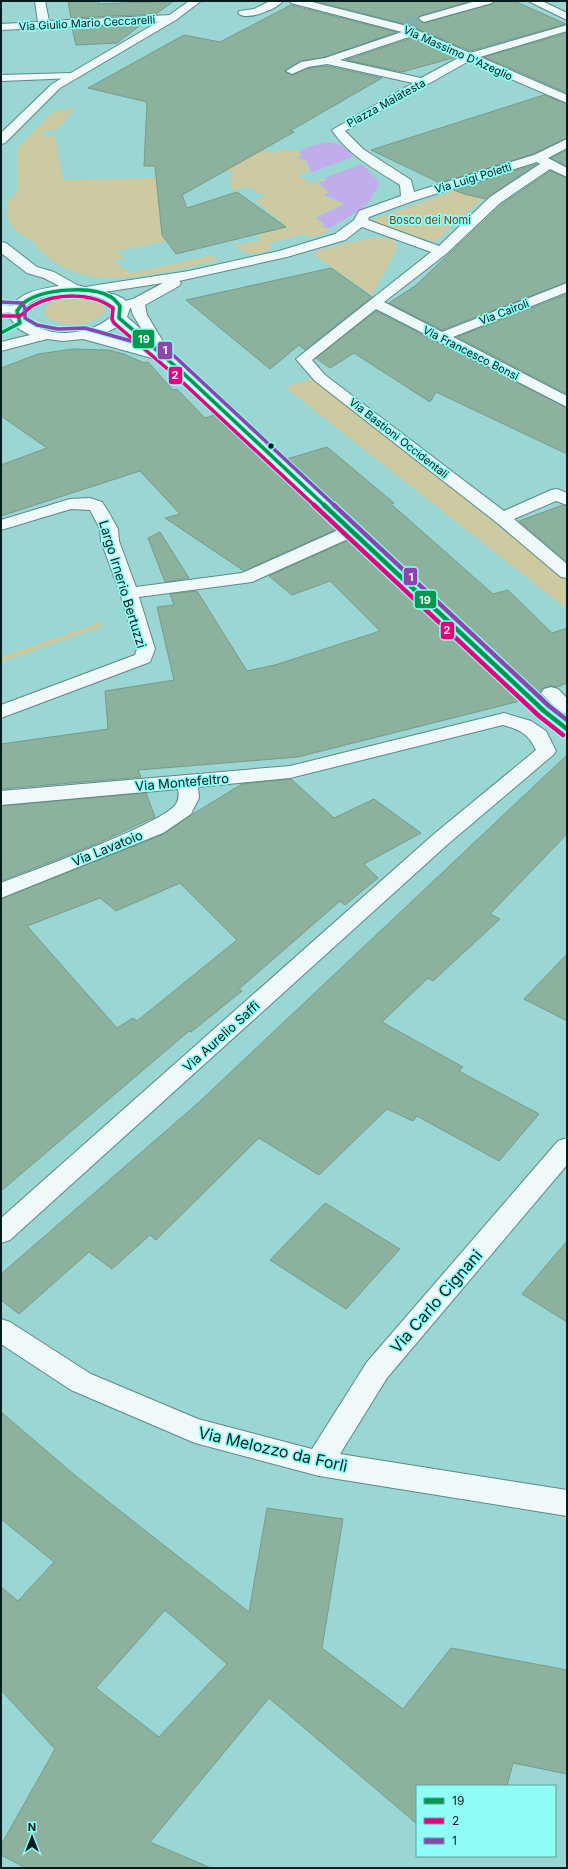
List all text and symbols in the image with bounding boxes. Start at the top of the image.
street label: Via Giulio Mario Ceccarelli [19,12,155,34]
street label: Via Massimo D'Azeglio [401,23,515,84]
street label: Piazza Malatesta [344,76,428,130]
street label: Via Luigi Poletti [433,160,513,196]
park label: Bosco dei Nomi [389,213,471,227]
street label: Via Cairoli [477,296,531,328]
street label: Via Francesco Bonsi [421,323,521,383]
line badge: 19 [132,329,155,349]
text: 19 [138,332,150,346]
line badge: 1 [157,341,173,360]
text: 1 [163,343,168,357]
line badge: 2 [168,366,183,385]
text: 2 [172,368,179,382]
street label: Via Bastioni Occidentali [347,395,451,481]
unlabelled marker [266,441,276,451]
street label: Largo Irnerio Bertuzzi [96,518,150,650]
line badge: 1 [403,567,418,586]
text: 1 [409,570,414,584]
line badge: 19 [414,590,437,609]
text: 19 [419,593,431,607]
line badge: 2 [440,621,455,640]
text: 2 [444,623,451,637]
street label: Via Montefeltro [134,770,230,794]
street label: Via Lavatoio [69,826,145,869]
street label: Via Aurelio Saffi [179,997,263,1075]
street label: Via Carlo Cignani [386,1245,486,1357]
street label: Via Melozzo da Forlì [196,1422,350,1476]
legend [416,1785,556,1857]
text: 19 [452,1793,464,1808]
text: 2 [452,1813,459,1828]
north arrow [12,1817,52,1857]
text: N [28,1820,36,1834]
text: 1 [452,1833,457,1848]

